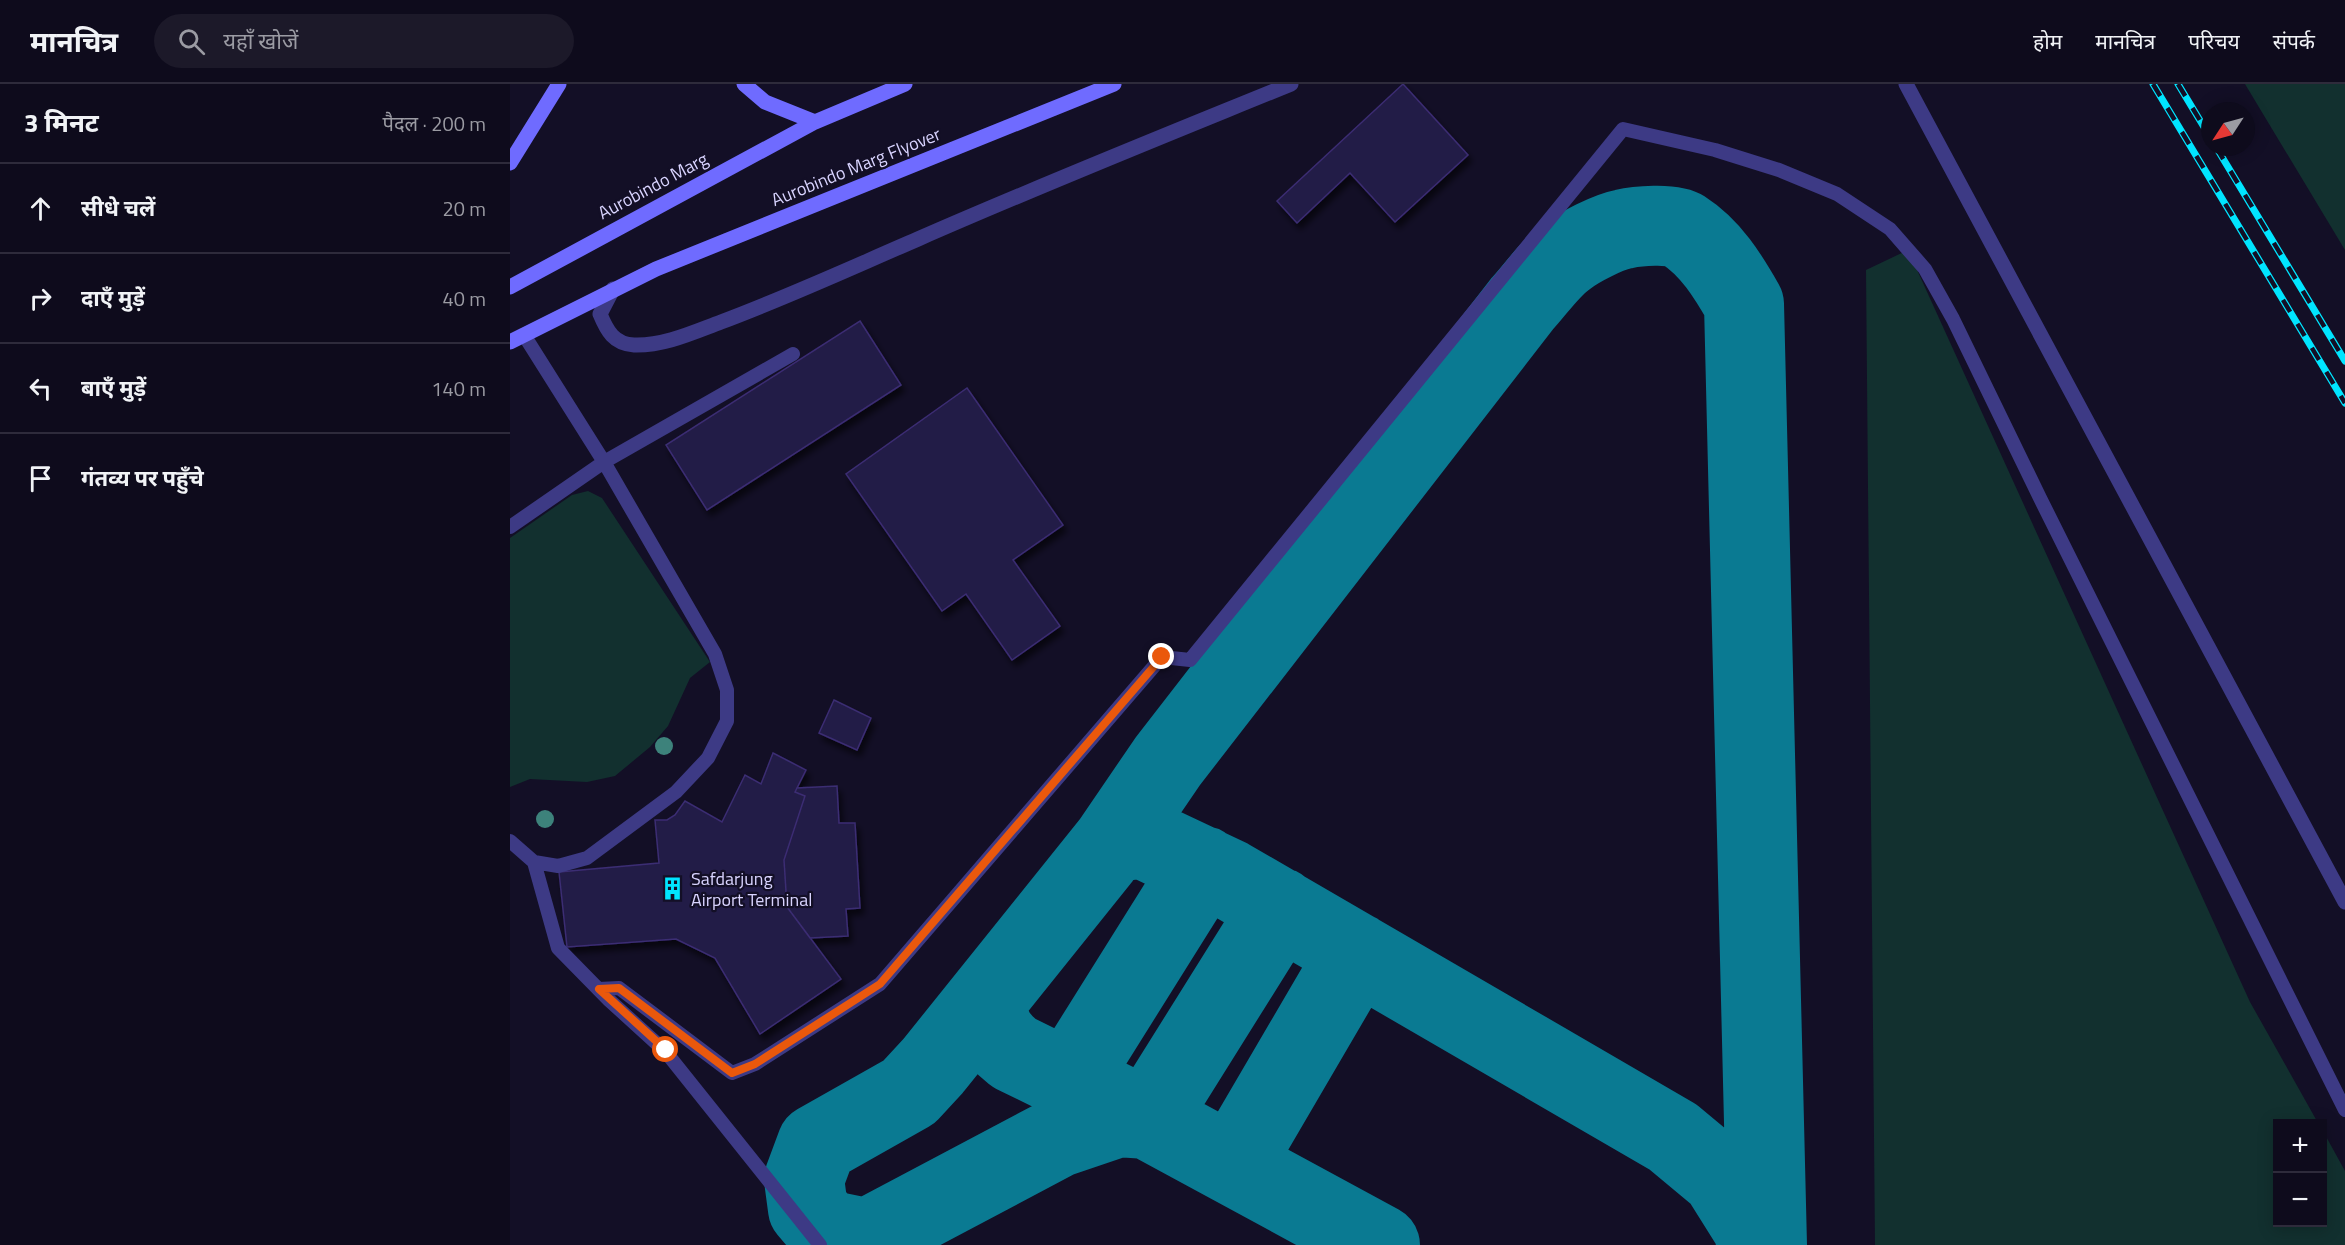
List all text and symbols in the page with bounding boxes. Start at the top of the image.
search box [154,14,574,68]
text: मानचित्र [30,20,118,63]
text: यहाँ खोजें [223,24,298,58]
icon: search [175,25,208,58]
text: होम [2033,25,2062,57]
text: मानचित्र [2095,25,2155,57]
text: परिचय [2188,25,2240,57]
text: संपर्क [2273,25,2315,57]
north arrow [2201,102,2255,156]
text: 3 मिनट [24,103,99,142]
text: पैदल · 200 m [383,108,486,139]
street label: Aurobindo Marg Flyover [767,120,945,213]
street label: Aurobindo Marg [593,145,713,226]
text: सीधे चलें [81,191,155,225]
icon: ahead [24,192,57,225]
text: 20 m [442,193,486,224]
text: दाएँ मुड़ें [81,281,145,315]
icon: right [24,282,57,315]
text: 40 m [442,283,486,314]
text: बाएँ मुड़ें [81,371,146,405]
icon: left [24,372,57,405]
text: 140 m [431,373,486,404]
text: गंतव्य पर पहुँचे [81,461,204,495]
icon: arrive [24,462,57,495]
route end [1148,643,1174,669]
place label: Safdarjung Airport Terminal [691,865,812,913]
building icon: Safdarjung Airport Terminal [660,876,686,902]
route start [652,1036,678,1062]
map controls [2273,1119,2327,1227]
button: + [2273,1119,2327,1173]
button: − [2273,1173,2327,1227]

